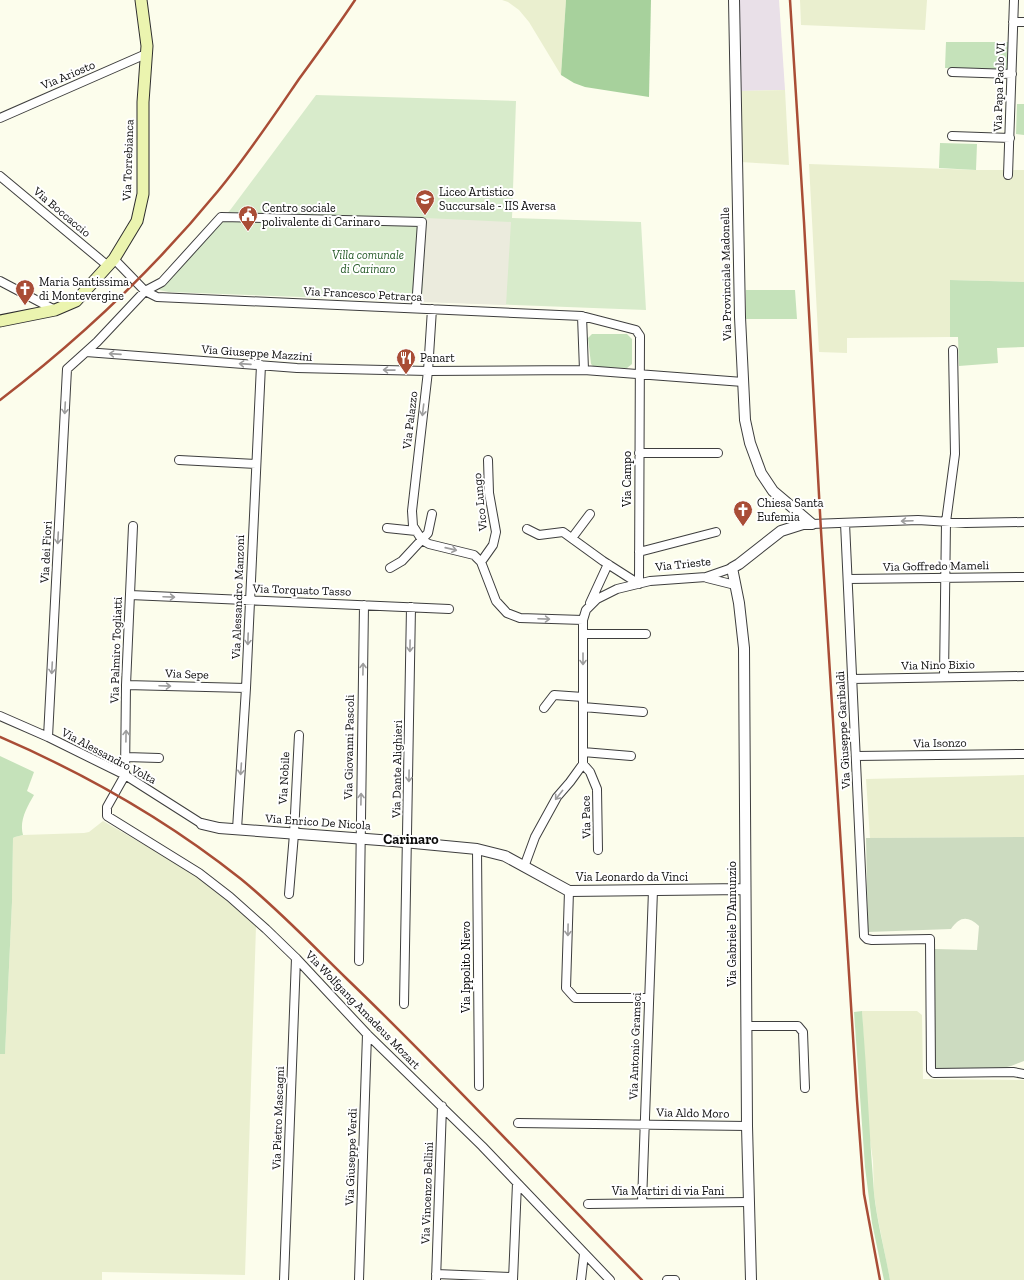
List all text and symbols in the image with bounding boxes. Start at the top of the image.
street label: Via Papa Paolo VI [990,42,1008,133]
street label: Via Ariosto [38,57,97,93]
street label: Via Torrebianca [120,119,136,202]
street label: Via Boccaccio [30,183,93,240]
place label: Liceo Artistico Succursale - IIS Aversa [439,185,556,213]
school or university icon: Liceo Artistico Succursale - IIS Aversa [414,188,436,216]
place label: Centro sociale polivalente di Carinaro [262,201,380,229]
public building icon: Centro sociale polivalente di Carinaro [237,204,259,232]
street label: Via Provinciale Madonelle [718,207,734,342]
park label: Villa comunale di Carinaro [332,248,404,276]
place label: Maria Santissima di Montevergine [39,275,129,303]
church icon: Maria Santissima di Montevergine [14,278,36,306]
street label: Via Francesco Petrarca [302,284,423,304]
street label: Via Giuseppe Mazzini [200,342,314,364]
restaurant icon: Panart [395,347,417,375]
one-way arrow [109,351,122,358]
place label: Panart [420,351,455,365]
one-way arrow [239,361,252,368]
one-way arrow [383,366,396,374]
street label: Via Palazzo [399,390,421,451]
one-way arrow [61,401,69,414]
one-way arrow [419,403,427,416]
street label: Via Campo [620,451,634,508]
street label: Vico Lungo [470,472,490,533]
place label: Chiesa Santa Eufemia [757,496,824,524]
church icon: Chiesa Santa Eufemia [732,499,754,527]
one-way arrow [901,517,914,524]
street label: Via dei Fiori [37,520,55,584]
one-way arrow [55,531,62,544]
street label: Via Alessandro Manzoni [229,534,247,660]
one-way arrow [444,546,457,554]
street label: Via Trieste [653,554,712,574]
street label: Via Goffredo Mameli [882,558,990,574]
street label: Via Torquato Tasso [251,581,352,599]
one-way arrow [162,593,175,601]
street label: Via Palmiro Togliatti [107,596,125,705]
one-way arrow [537,615,550,623]
one-way arrow [244,632,252,645]
one-way arrow [406,639,414,652]
one-way arrow [579,652,587,665]
street label: Via Nino Bixio [900,657,975,673]
one-way arrow [48,661,55,674]
one-way arrow [359,663,367,676]
street label: Via Sepe [164,666,209,682]
street label: Via Giuseppe Garibaldi [833,670,853,790]
one-way arrow [158,682,171,690]
street label: Via Giovanni Pascoli [341,694,357,801]
street label: Via Dante Alighieri [389,719,405,819]
street label: Via Alessandro Volta [58,725,159,787]
one-way arrow [122,730,130,743]
street label: Via Isonzo [912,736,967,750]
street label: Via Nobile [276,751,292,806]
one-way arrow [237,762,244,775]
one-way arrow [405,769,412,782]
one-way arrow [555,790,563,801]
one-way arrow [357,793,364,806]
street label: Via Pace [579,795,593,840]
street label: Via Enrico De Nicola [264,811,371,833]
district label: Carinaro [383,831,439,848]
street label: Via Gabriele D'Annunzio [725,861,739,988]
street label: Via Leonardo da Vinci [575,870,689,884]
street label: Via Ippolito Nievo [459,921,473,1014]
one-way arrow [564,923,571,936]
street label: Via Wolfgang Amadeus Mozart [302,947,424,1072]
street label: Via Antonio Gramsci [626,992,644,1101]
street label: Via Pietro Mascagni [269,1065,287,1171]
street label: Via Aldo Moro [655,1105,730,1121]
street label: Via Giuseppe Verdi [342,1107,360,1207]
street label: Via Vincenzo Bellini [418,1141,436,1245]
street label: Via Martiri di via Fani [611,1184,725,1198]

